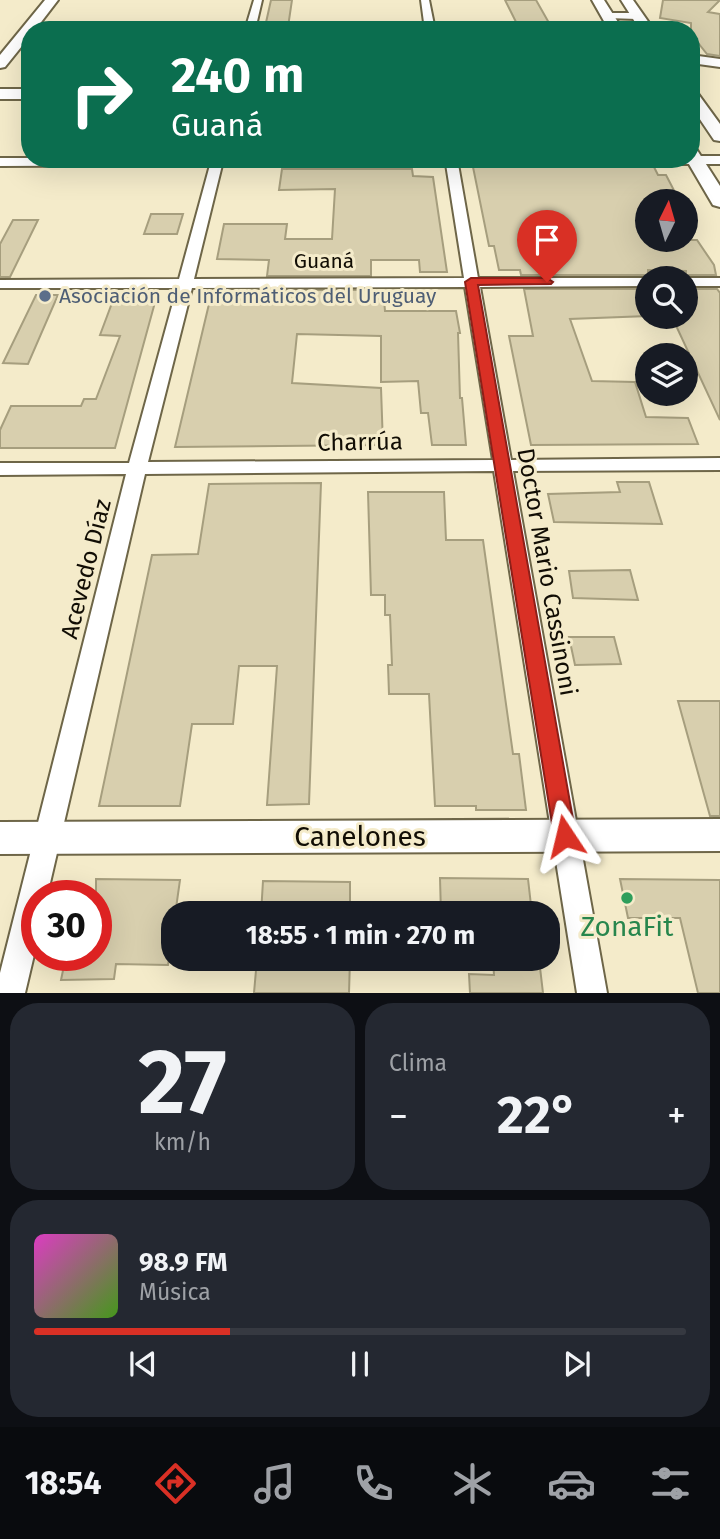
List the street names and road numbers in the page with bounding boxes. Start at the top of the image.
street label: Guaná [294,248,354,274]
street label: Charrúa [317,427,403,457]
street label: Doctor Mario Cassinoni [511,446,583,698]
street label: Acevedo Díaz [55,496,117,642]
street label: Canelones [294,820,426,853]

